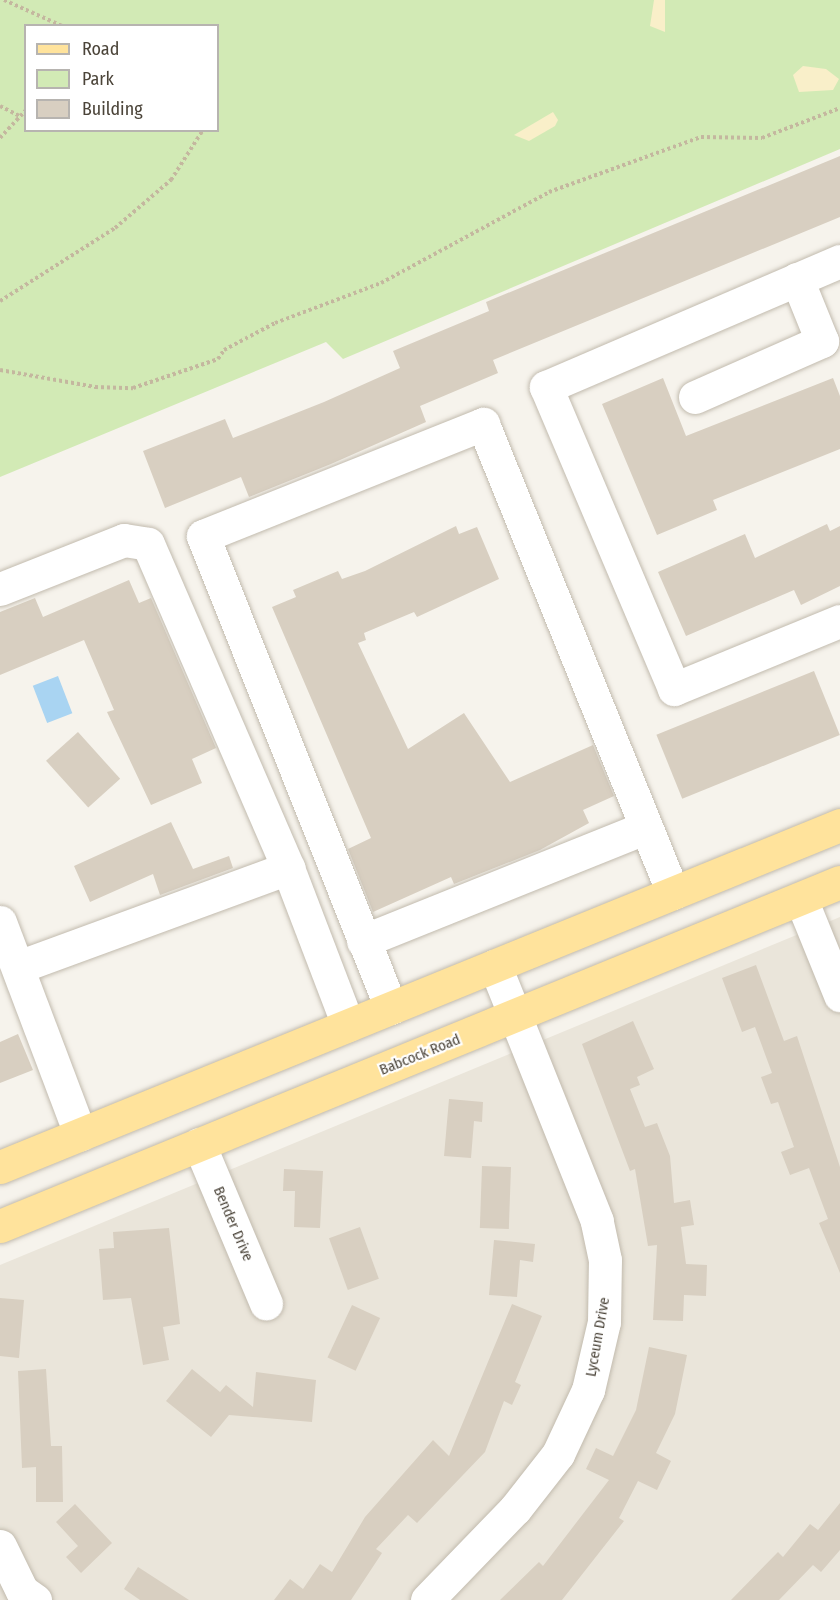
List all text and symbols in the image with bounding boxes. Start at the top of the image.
legend [24,24,219,132]
text: Road [82,38,119,60]
text: Park [82,68,114,90]
text: Building [82,98,143,120]
street label: Babcock Road [377,1031,463,1079]
street label: Bender Drive [209,1184,257,1264]
street label: Lyceum Drive [582,1296,614,1378]

